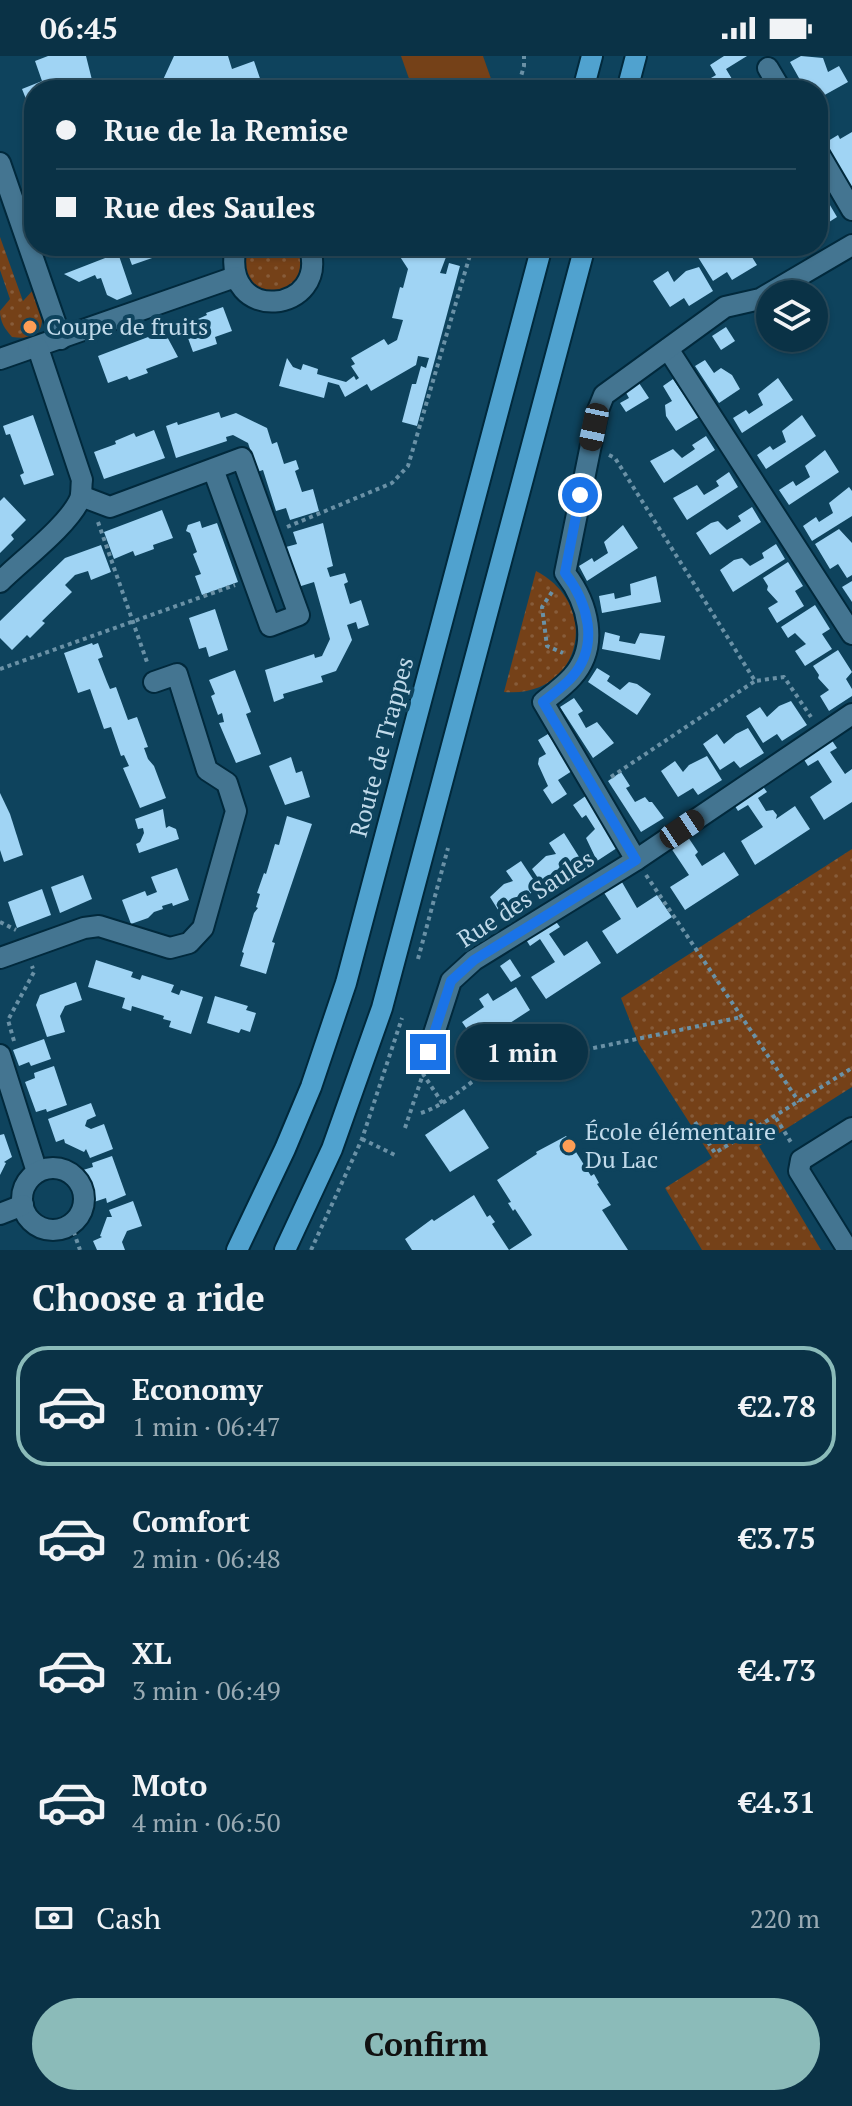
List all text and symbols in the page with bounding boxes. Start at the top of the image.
text: 06:45 [40,8,118,48]
text: Rue de la Remise [104,110,348,150]
text: Rue des Saules [104,187,315,227]
map controls [756,280,828,352]
button: layers [756,280,828,352]
place label: Coupe de fruits [46,310,208,342]
marker: Coupe de fruits [21,318,39,336]
car [577,401,611,453]
route start [562,477,598,513]
street label: Route de Trappes [342,653,420,840]
car [655,806,709,852]
street label: Rue des Saules [451,842,600,954]
callout: 1 min [456,1024,588,1080]
route end [410,1034,446,1070]
text: 1 min [486,1035,558,1069]
place label: École élémentaire Du Lac [585,1115,776,1175]
marker: École élémentaire Du Lac [560,1137,578,1155]
text: Choose a ride [32,1274,265,1321]
text: Economy [132,1369,263,1409]
icon: car [36,1370,108,1442]
text: €2.78 [739,1386,816,1426]
text: 1 min · 06:47 [132,1409,281,1443]
text: Comfort [132,1501,250,1541]
icon: car [36,1502,108,1574]
text: €3.75 [739,1518,816,1558]
text: 2 min · 06:48 [132,1541,281,1575]
text: XL [132,1633,171,1673]
icon: car [36,1634,108,1706]
text: €4.73 [739,1650,816,1690]
text: 3 min · 06:49 [132,1673,281,1707]
text: Moto [132,1765,207,1805]
icon: car [36,1766,108,1838]
text: €4.31 [739,1782,816,1822]
text: 4 min · 06:50 [132,1805,281,1839]
icon: cash [32,1896,76,1940]
text: Cash [96,1898,161,1938]
text: 220 m [750,1901,820,1935]
button: Confirm [32,1998,820,2090]

